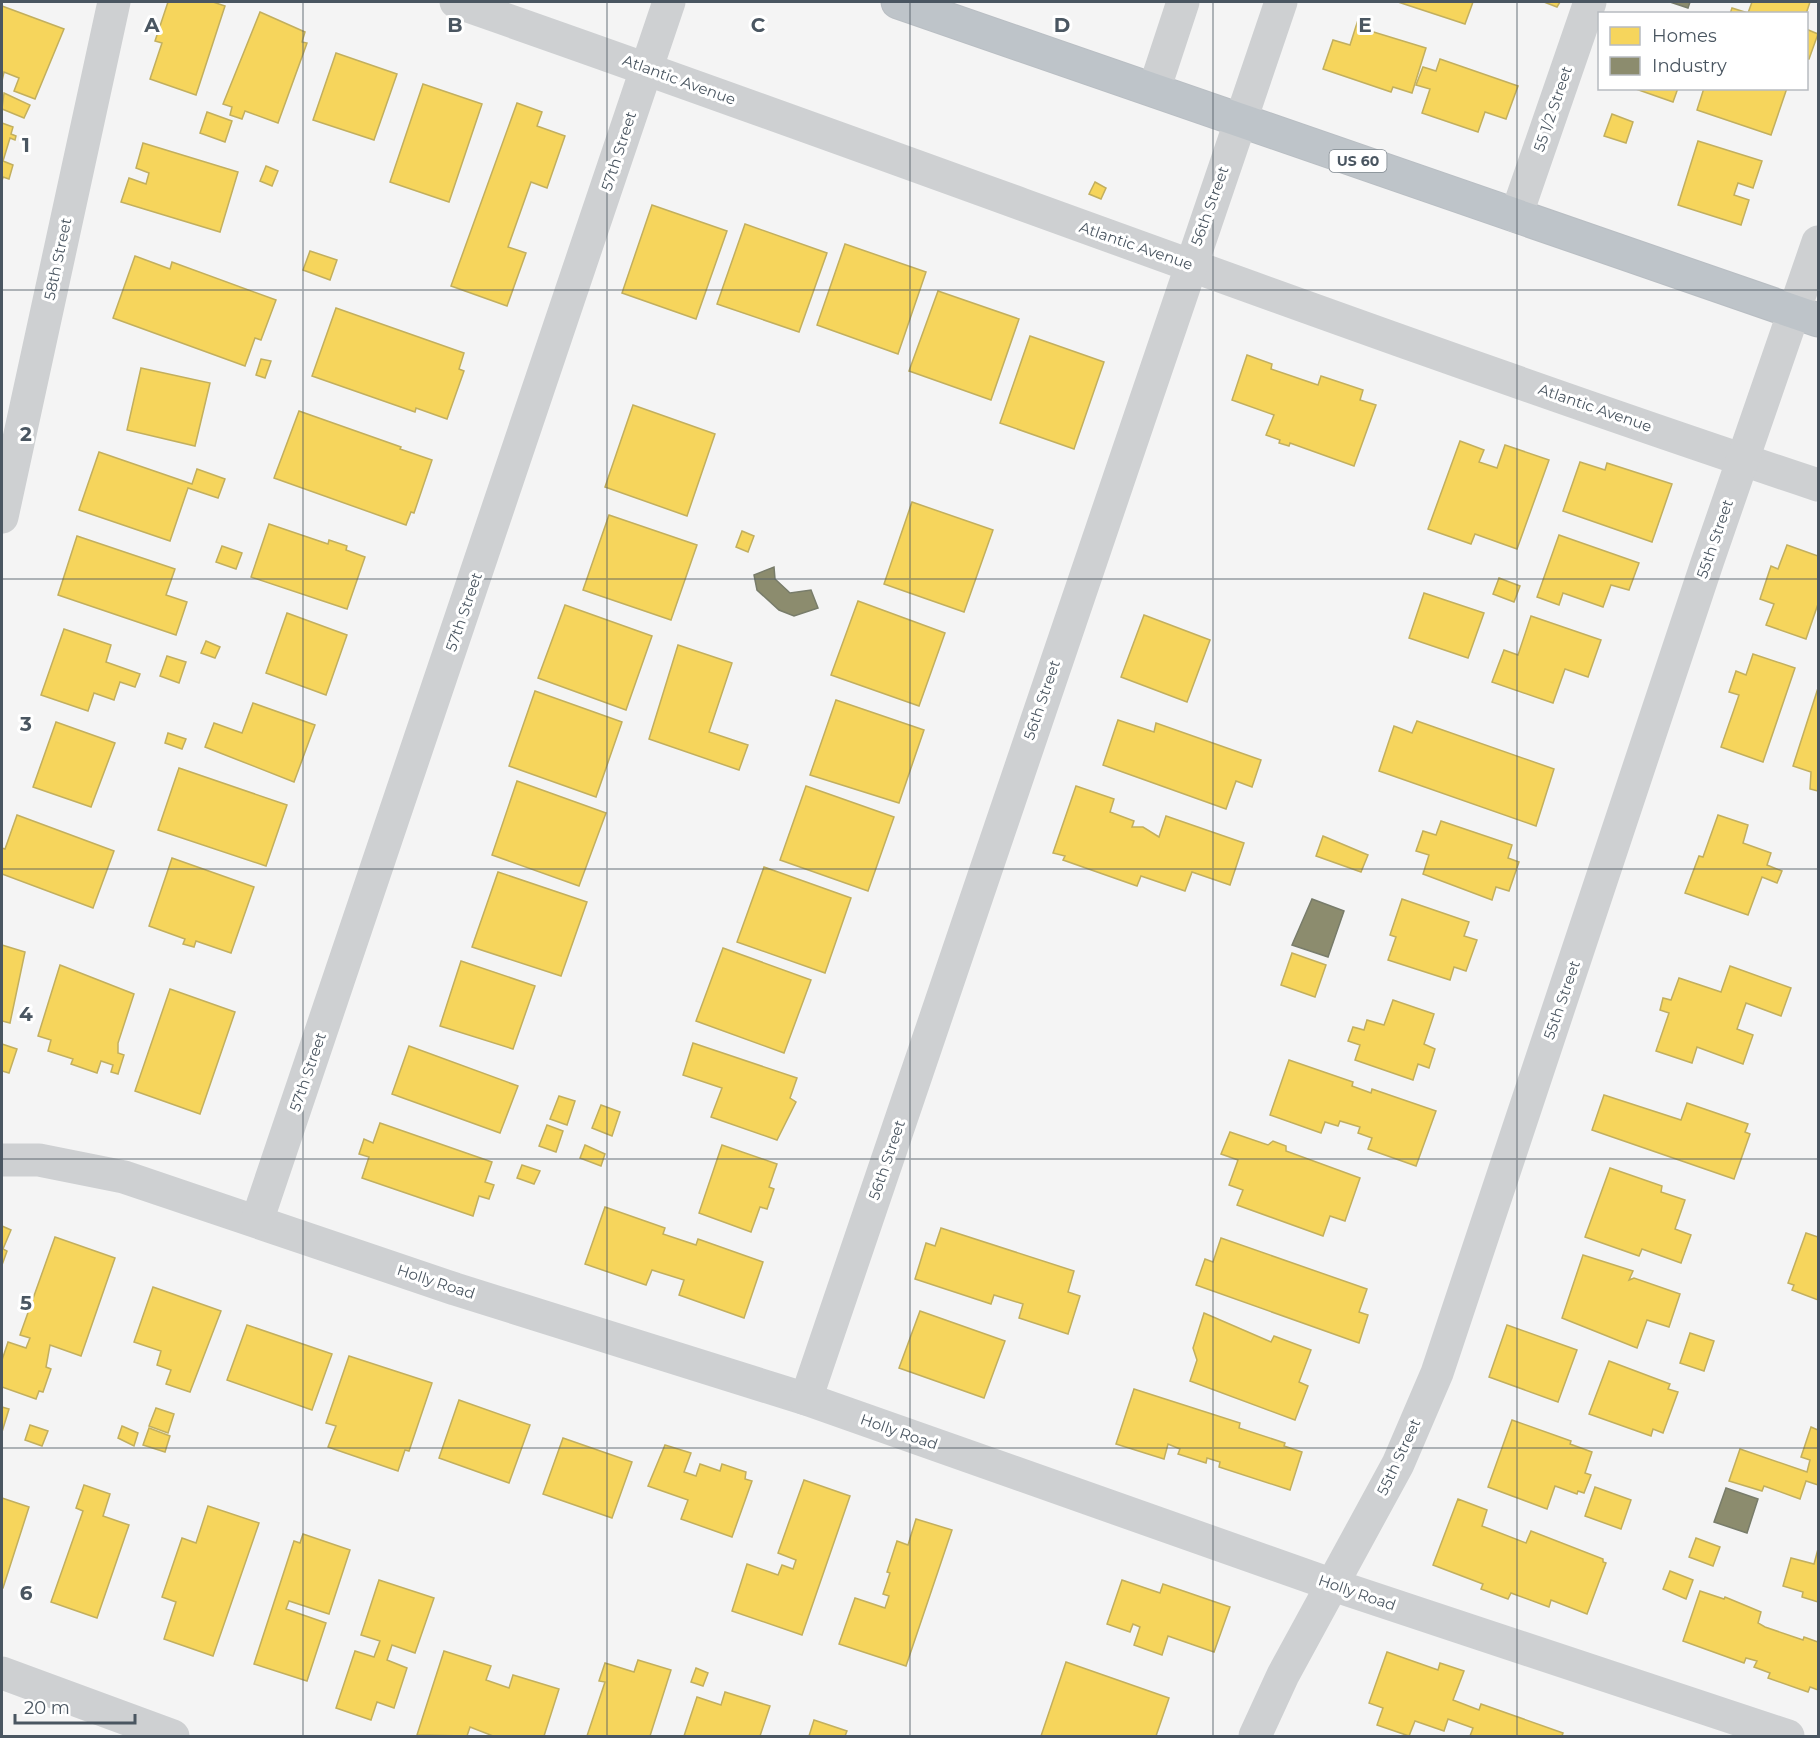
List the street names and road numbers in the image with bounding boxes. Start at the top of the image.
street label: Atlantic Avenue [620,50,738,109]
street label: 55 1/2 Street [1529,64,1576,154]
street label: 57th Street [597,109,640,193]
road number: US 60 [1330,150,1386,172]
street label: 56th Street [1186,164,1233,248]
street label: 58th Street [40,216,75,302]
street label: Atlantic Avenue [1077,217,1195,274]
street label: Atlantic Avenue [1536,379,1654,436]
street label: 55th Street [1692,497,1737,581]
street label: 57th Street [441,570,486,654]
street label: 56th Street [1019,657,1064,742]
street label: 55th Street [1539,958,1584,1042]
street label: 57th Street [285,1030,330,1114]
street label: 56th Street [864,1117,909,1202]
street label: Holly Road [395,1260,478,1303]
street label: Holly Road [858,1409,940,1454]
street label: 55th Street [1373,1415,1425,1498]
street label: Holly Road [1316,1570,1398,1615]

